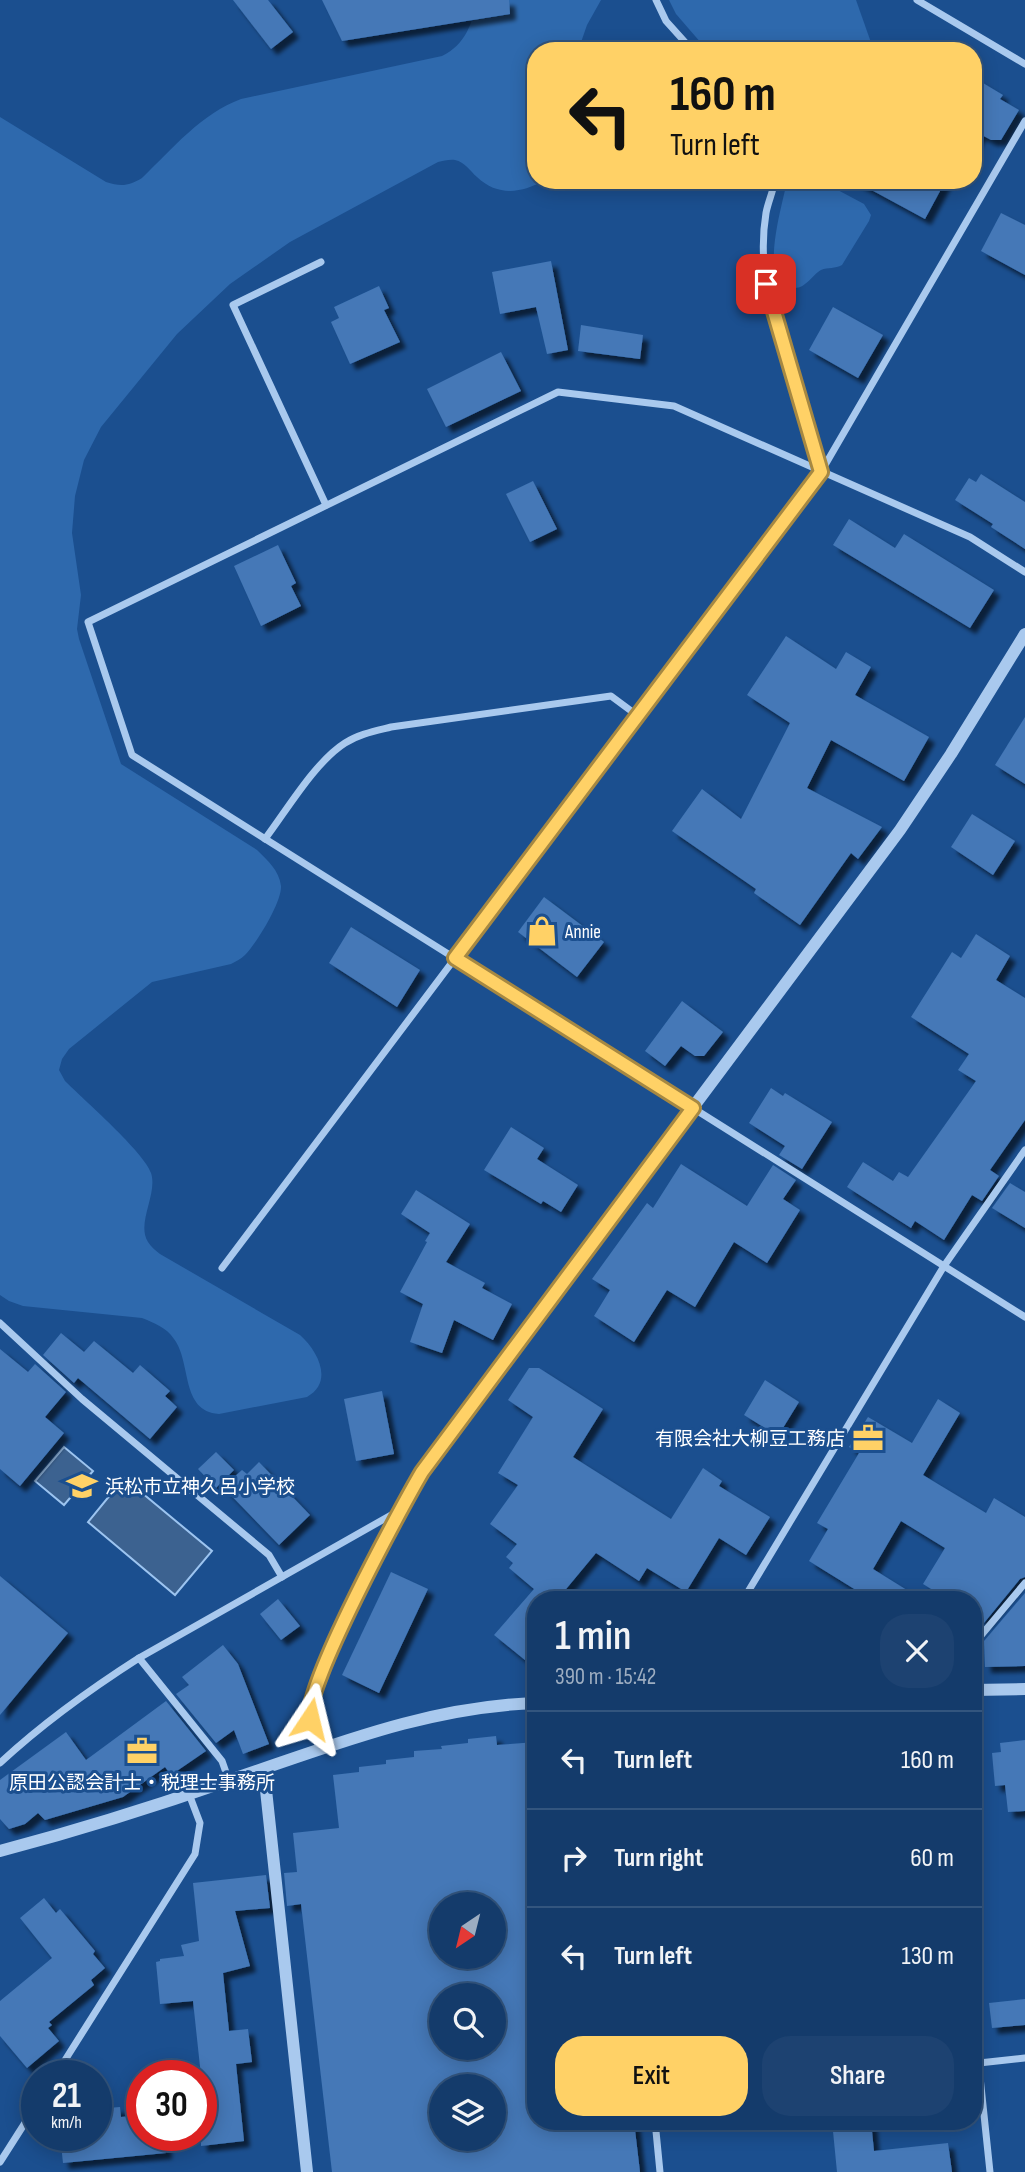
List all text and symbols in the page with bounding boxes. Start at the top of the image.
text: 160 m [670,66,776,125]
icon: left [555,70,646,161]
text: Turn left [670,126,760,165]
pin [736,254,796,314]
icon: arrive [747,265,785,303]
shop icon: Annie [525,914,559,948]
place label: Annie [564,921,601,944]
office icon: 有限会社大柳豆工務店 [851,1421,885,1455]
place label: 有限会社大柳豆工務店 [655,1428,845,1451]
school or university icon: 浜松市立神久呂小学校 [65,1469,99,1503]
place label: 浜松市立神久呂小学校 [105,1476,295,1499]
text: 1 min [555,1611,631,1662]
button: close [880,1614,954,1688]
text: 390 m · 15:42 [555,1663,656,1691]
position arrow [273,1682,347,1756]
office icon: 原田公認会計士・税理士事務所 [125,1734,159,1768]
icon: left [555,1741,593,1779]
text: Turn left [614,1745,692,1776]
text: 160 m [901,1745,954,1776]
place label: 原田公認会計士・税理士事務所 [9,1772,275,1795]
icon: right [555,1839,593,1877]
text: Turn right [614,1843,703,1874]
text: 60 m [910,1843,954,1874]
north arrow [429,1892,506,1969]
map controls [429,1892,506,2151]
icon: left [555,1937,593,1975]
text: Turn left [614,1941,692,1972]
text: 130 m [902,1941,954,1972]
button: search [429,1983,506,2060]
button: Exit [555,2036,748,2116]
button: Share [762,2036,954,2116]
speed limit sign: 30 [126,2060,217,2151]
button: layers [429,2074,506,2151]
text: 21 [52,2075,81,2118]
text: km/h [51,2112,82,2133]

